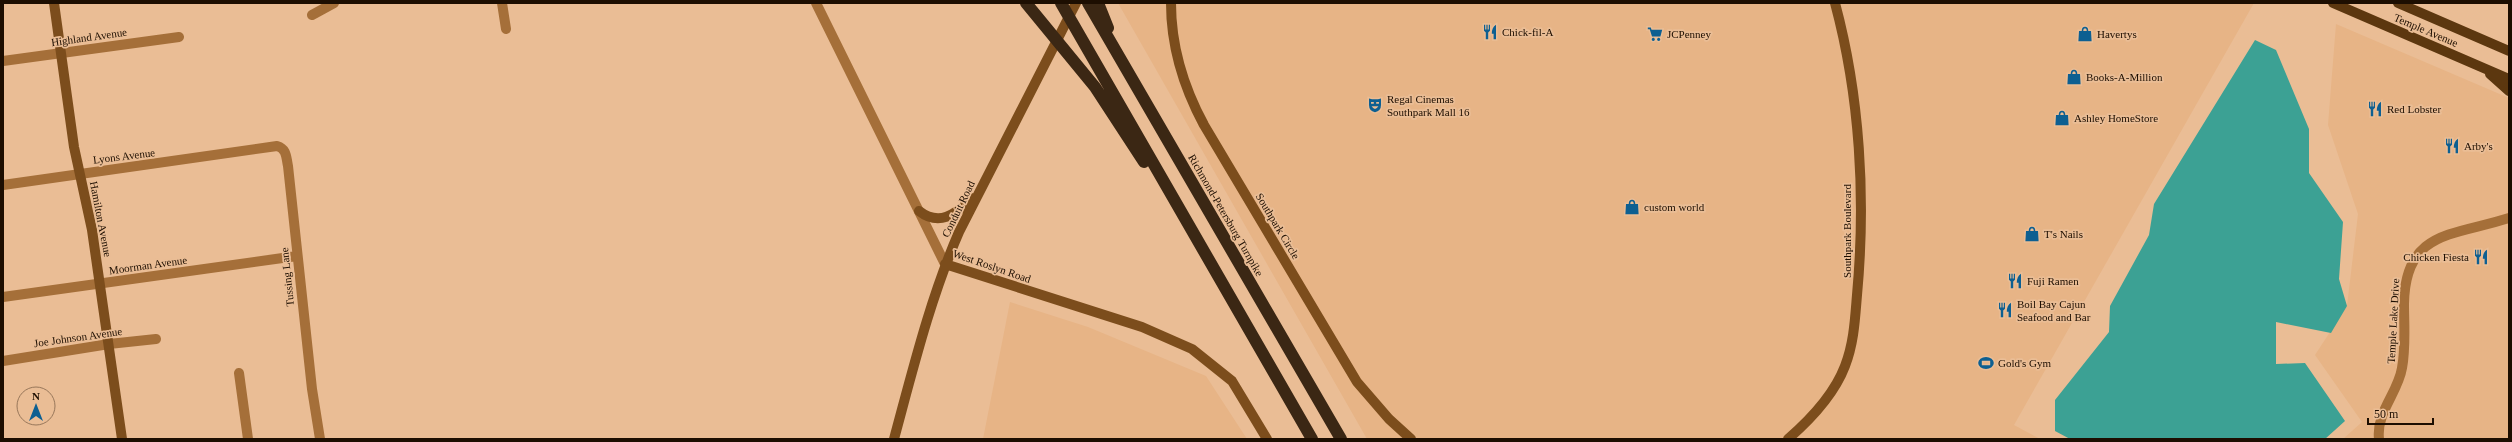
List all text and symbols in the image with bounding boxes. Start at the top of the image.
street label: Temple Avenue [2392,11,2460,49]
restaurant icon: Chick-fil-A [1481,23,1499,41]
supermarket icon: JCPenney [1646,25,1664,43]
shop icon: Havertys [2076,25,2094,43]
street label: Highland Avenue [50,26,128,48]
place label: Chick-fil-A [1502,26,1553,38]
place label: JCPenney [1667,28,1712,40]
place label: Havertys [2097,28,2137,40]
shop icon: Books-A-Million [2065,68,2083,86]
place label: Books-A-Million [2086,71,2163,83]
place label: Regal Cinemas Southpark Mall 16 [1387,93,1470,118]
theatre icon: Regal Cinemas Southpark Mall 16 [1366,96,1384,114]
restaurant icon: Red Lobster [2366,100,2384,118]
place label: Red Lobster [2387,103,2441,115]
shop icon: Ashley HomeStore [2053,109,2071,127]
place label: Ashley HomeStore [2074,112,2158,124]
restaurant icon: Arby's [2443,137,2461,155]
place label: Arby's [2464,140,2493,152]
street label: Lyons Avenue [92,146,156,166]
street label: Richmond-Petersburg Turnpike [1186,152,1266,278]
street label: Conduit Road [939,178,977,239]
street label: Hamilton Avenue [88,180,114,258]
street label: Southpark Boulevard [1841,184,1853,278]
street label: Southpark Circle [1254,191,1302,261]
shop icon: custom world [1623,198,1641,216]
place label: custom world [1644,201,1705,213]
shop icon: T's Nails [2023,225,2041,243]
place label: T's Nails [2044,228,2083,240]
street label: Tussing Lane [278,247,296,307]
street label: West Roslyn Road [951,247,1033,285]
restaurant icon: Chicken Fiesta [2472,248,2490,266]
place label: Chicken Fiesta [2403,251,2469,263]
street label: Moorman Avenue [108,254,188,276]
restaurant icon: Fuji Ramen [2006,272,2024,290]
place label: Fuji Ramen [2027,275,2079,287]
street label: Temple Lake Drive [2385,278,2401,364]
place label: Boil Bay Cajun Seafood and Bar [2017,298,2091,323]
restaurant icon: Boil Bay Cajun Seafood and Bar [1996,301,2014,319]
street label: Joe Johnson Avenue [33,325,123,349]
sports icon: Gold's Gym [1977,354,1995,372]
place label: Gold's Gym [1998,357,2051,369]
north arrow [16,386,56,426]
text: N [32,390,40,402]
scale bar [2368,400,2433,426]
text: 50 m [2374,407,2399,421]

